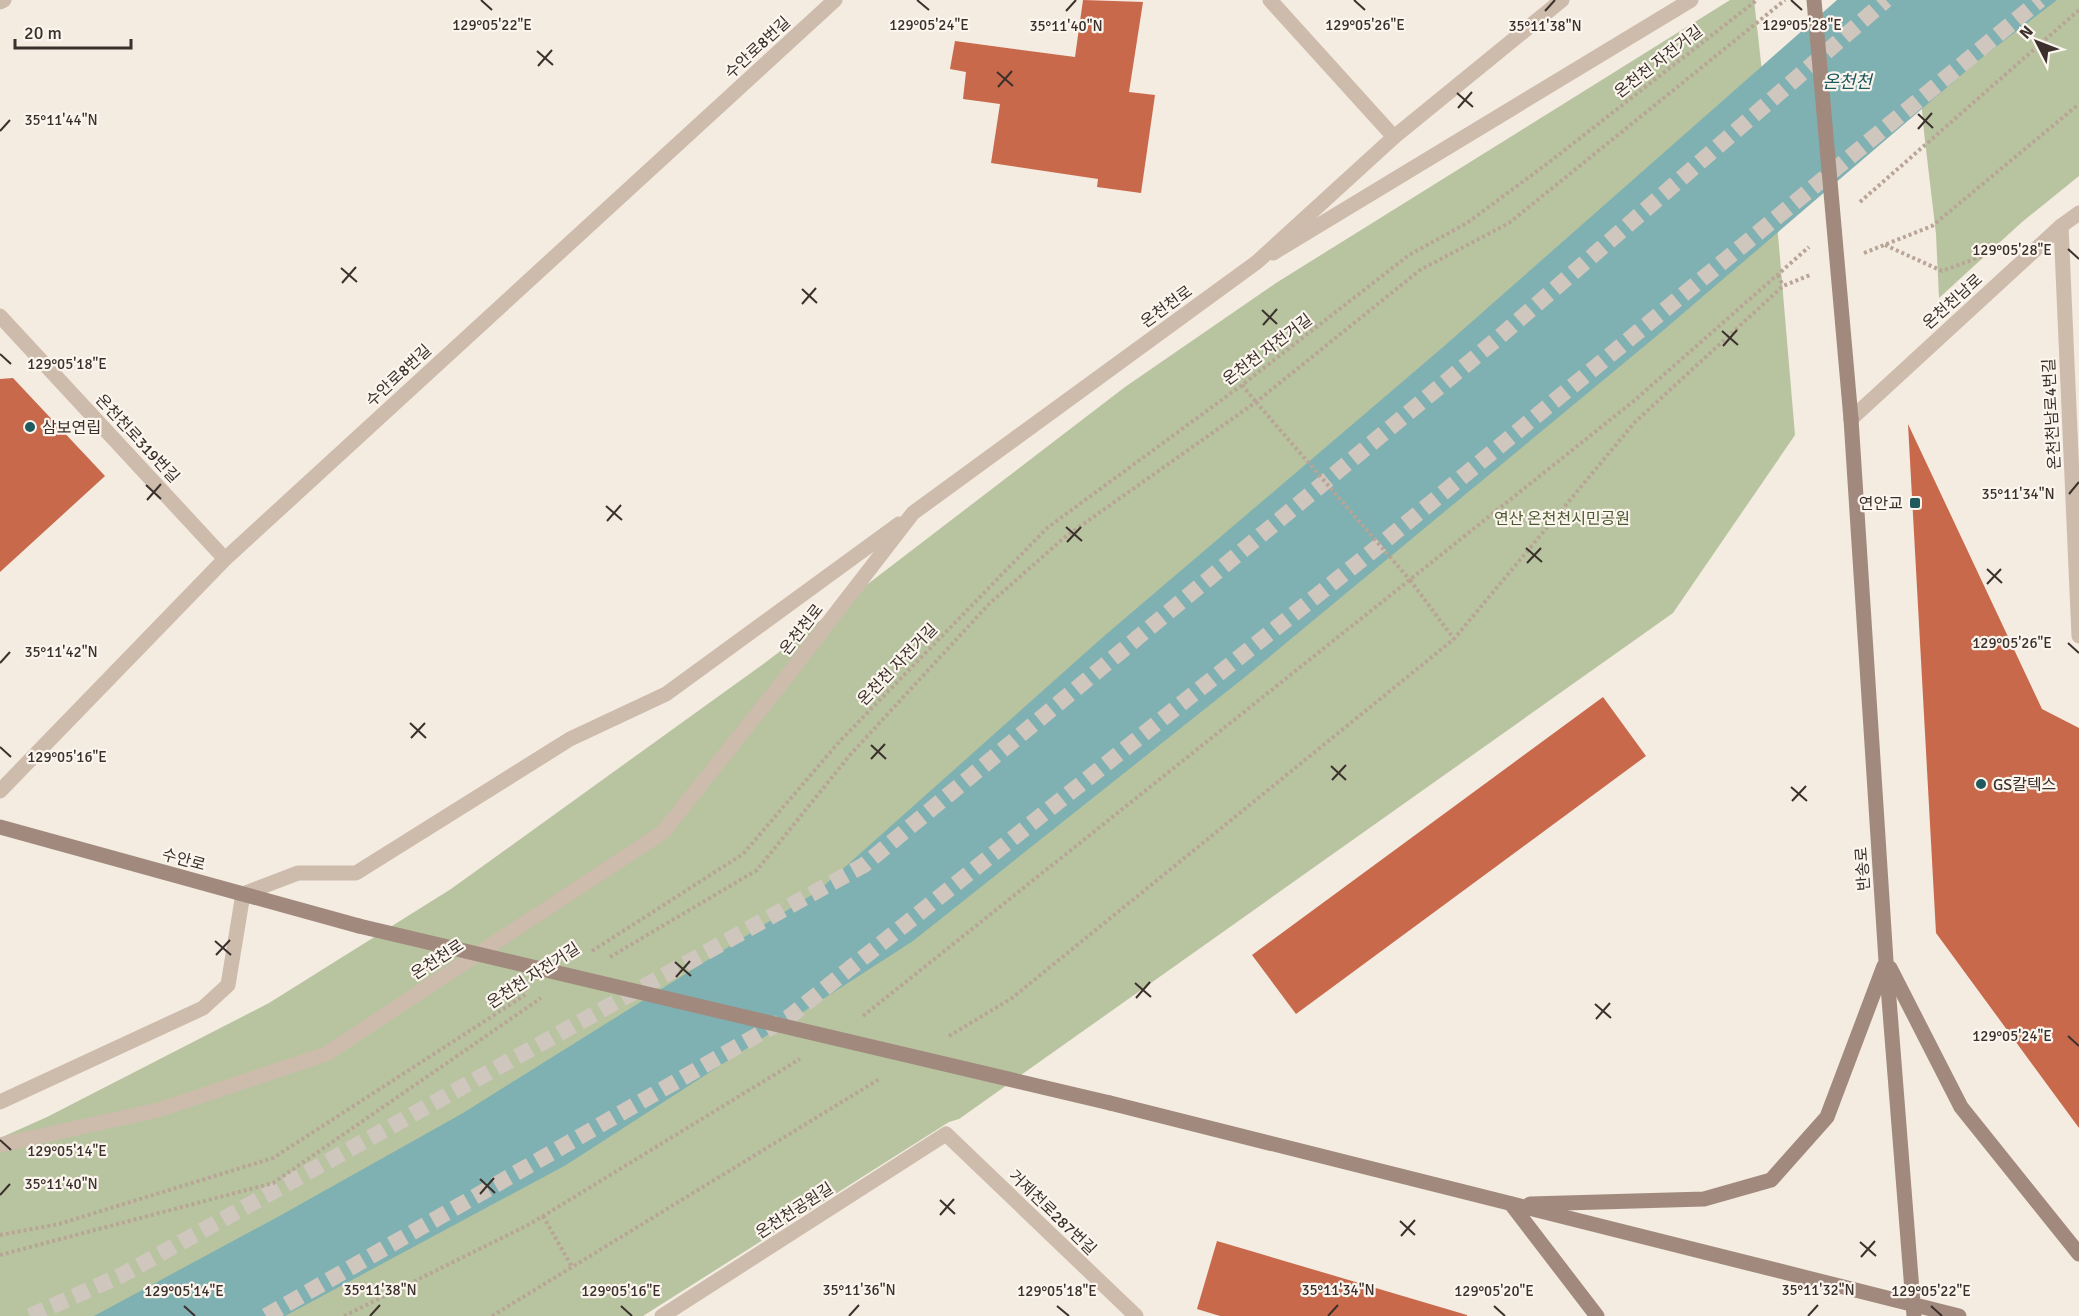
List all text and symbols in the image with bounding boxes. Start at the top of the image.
scale bar [15,12,130,50]
street label: 수안로8번길 [721,12,795,83]
north arrow [2007,12,2067,72]
text: 129°05'22"E [452,16,532,34]
text: 129°05'24"E [889,16,969,34]
text: 129°05'26"E [1325,16,1405,34]
text: 129°05'28"E [1762,16,1842,34]
text: 35°11'40"N [1029,17,1103,35]
text: 35°11'38"N [1508,17,1582,35]
street label: 온천천 자전거길 [1610,21,1707,102]
text: 20 m [24,22,62,44]
text: N [2015,22,2038,43]
water label: 온천천 [1822,71,1874,93]
text: 35°11'44"N [24,111,98,129]
text: 129°05'28"E [1972,241,2052,259]
street label: 온천천남로 [1919,270,1987,334]
street label: 온천천로 [1137,281,1197,332]
street label: 온천천 자전거길 [1219,310,1316,390]
street label: 수안로8번길 [362,340,436,411]
text: 129°05'18"E [27,355,107,373]
street label: 온천천남로4번길 [2039,358,2065,470]
street label: 온천천로319번길 [91,390,184,487]
place label: 삼보연립 [42,418,101,438]
marker: 삼보연립 [23,420,37,434]
text: 35°11'34"N [1981,485,2055,503]
place label: 연안교 [1859,494,1903,514]
marker: 연안교 [1908,496,1922,510]
park label: 연산 온천천시민공원 [1494,509,1630,529]
street label: 온천천로 [776,600,828,659]
street label: 온천천 자전거길 [854,619,942,710]
text: 129°05'26"E [1972,634,2052,652]
text: 35°11'42"N [24,643,98,661]
text: 129°05'16"E [27,748,107,766]
place label: GS칼텍스 [1993,775,2056,795]
marker: GS칼텍스 [1974,777,1988,791]
street label: 수안로 [160,845,208,875]
street label: 반송로 [1851,846,1875,892]
street label: 온천천로 [407,935,468,984]
street label: 온천천 자전거길 [483,938,584,1013]
text: 129°05'24"E [1972,1027,2052,1045]
text: 129°05'14"E [27,1142,107,1160]
street label: 거제천로287번길 [1004,1166,1100,1260]
text: 35°11'40"N [24,1175,98,1193]
street label: 온천천공원길 [752,1178,837,1243]
text: 35°11'38"N [343,1281,417,1299]
text: 35°11'36"N [822,1281,896,1299]
text: 35°11'34"N [1301,1281,1375,1299]
text: 35°11'32"N [1781,1281,1855,1299]
text: 129°05'14"E [144,1282,224,1300]
text: 129°05'16"E [581,1282,661,1300]
text: 129°05'18"E [1017,1282,1097,1300]
text: 129°05'20"E [1454,1282,1534,1300]
text: 129°05'22"E [1891,1282,1971,1300]

